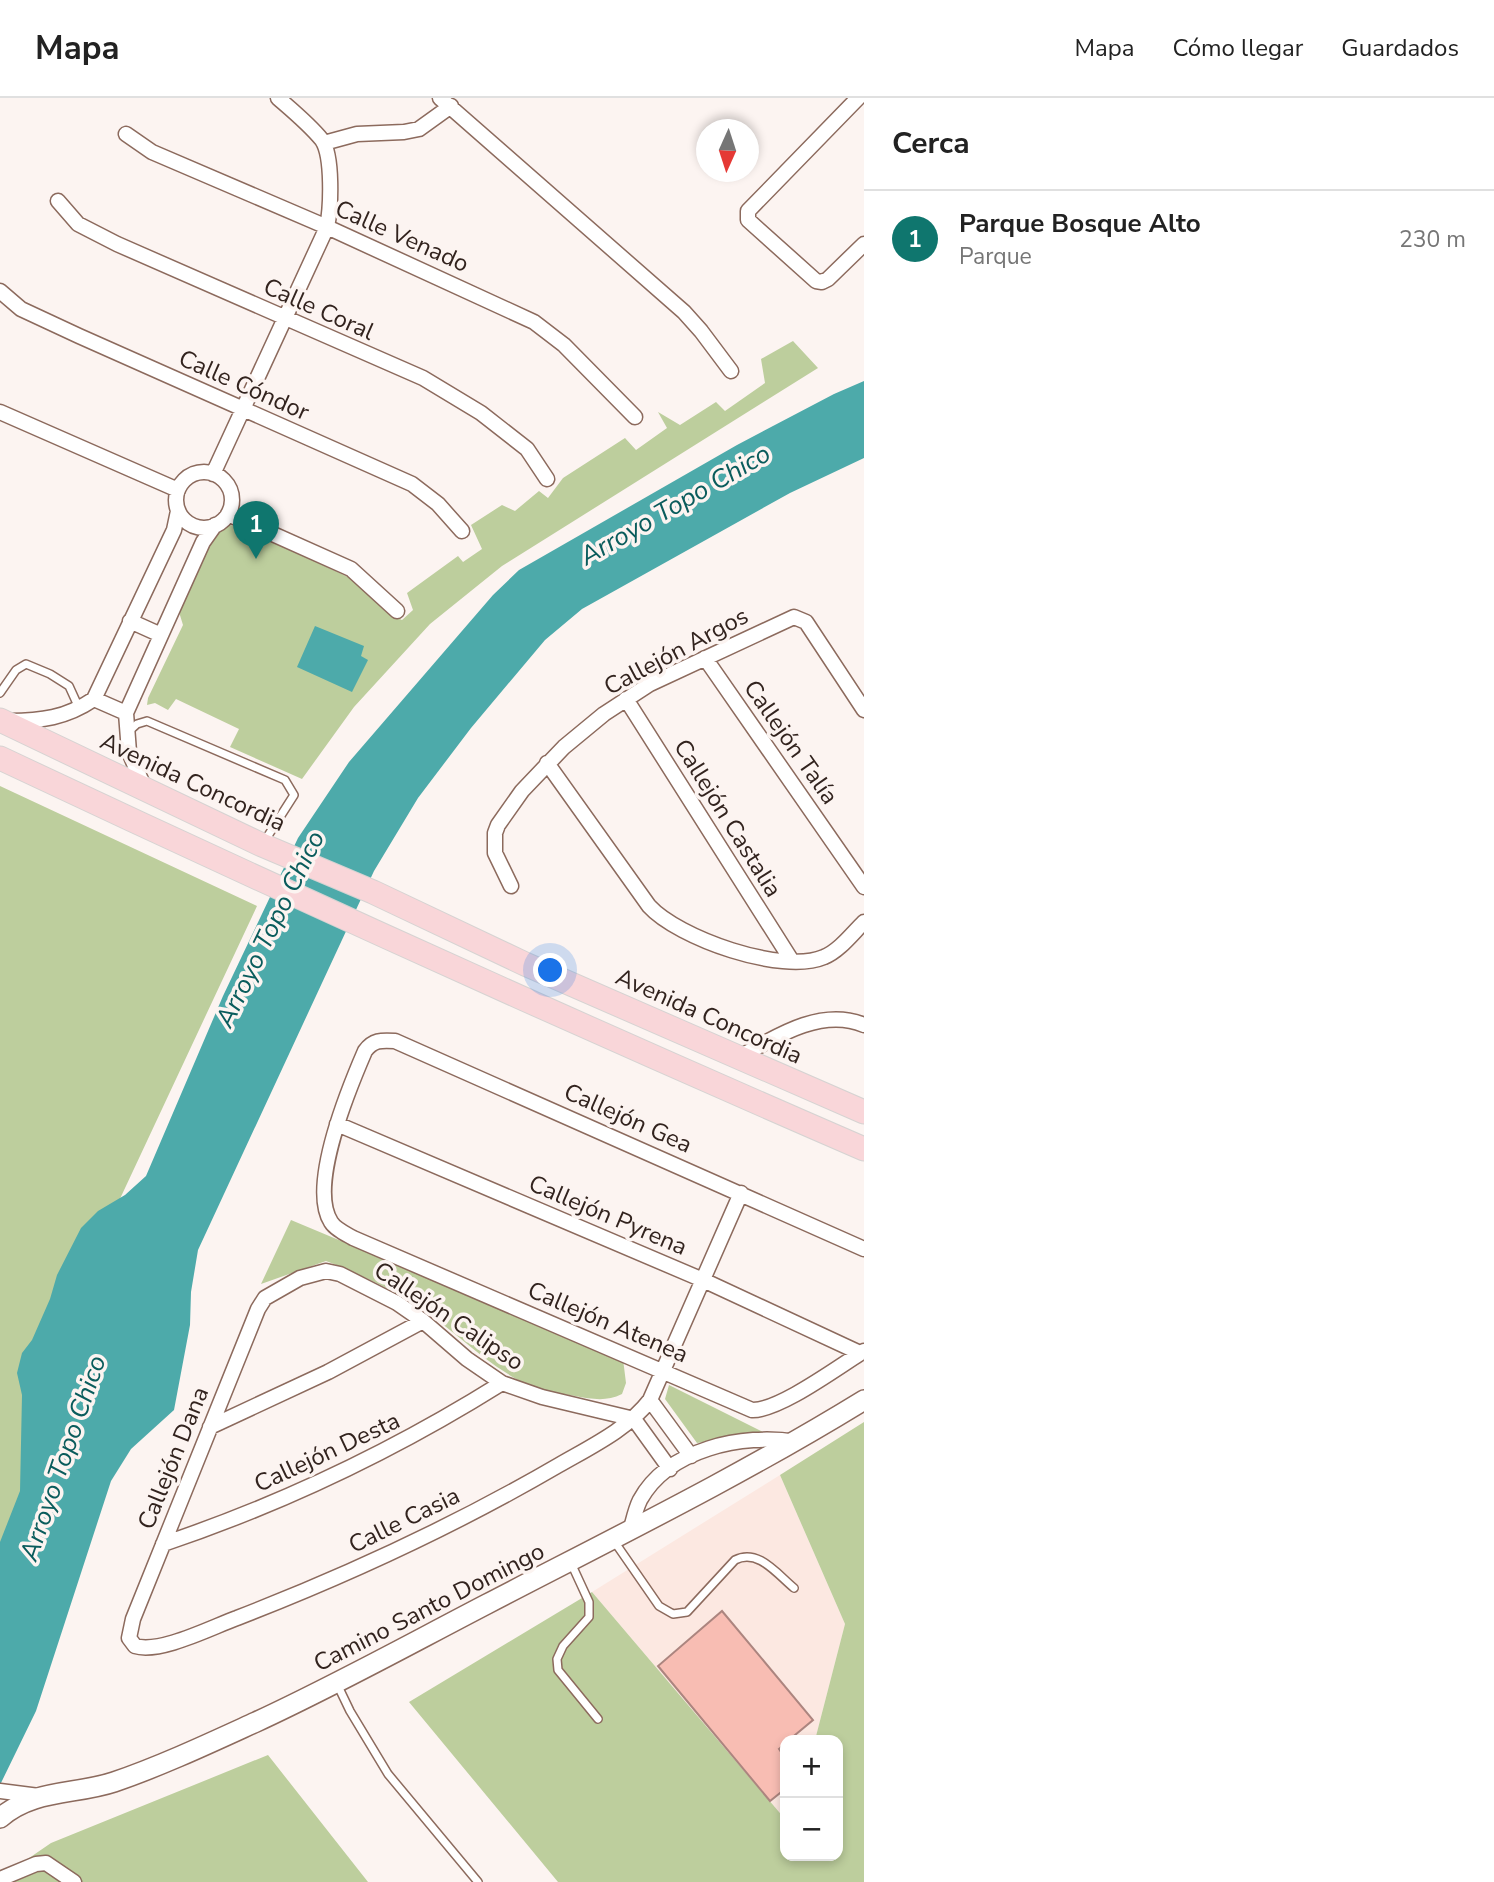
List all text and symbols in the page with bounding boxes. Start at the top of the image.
text: Mapa [35,26,120,71]
text: Mapa [1074,32,1134,64]
text: Cómo llegar [1172,32,1303,64]
text: Guardados [1341,32,1459,64]
north arrow [696,119,759,182]
text: Cerca [892,123,970,164]
street label: Calle Venado [330,192,474,280]
text: Parque Bosque Alto [959,206,1201,241]
text: 1 [908,224,922,255]
text: 230 m [1399,224,1466,255]
text: Parque [959,241,1032,272]
street label: Calle Coral [258,270,380,348]
street label: Calle Cóndor [174,342,315,428]
water label: Arroyo Topo Chico [572,436,777,574]
pin: 1 [233,501,279,559]
street label: Callejón Argos [598,600,754,702]
street label: Callejón Talía [736,673,846,811]
street label: Avenida Concordia [95,725,291,839]
street label: Callejón Castalia [667,733,789,903]
water label: Arroyo Topo Chico [207,825,333,1034]
your location [533,953,567,987]
street label: Avenida Concordia [611,960,807,1072]
street label: Callejón Gea [559,1076,697,1160]
street label: Callejón Pyrena [524,1167,692,1263]
street label: Callejón Calipso [368,1254,530,1378]
street label: Callejón Atenea [523,1274,693,1370]
water label: Arroyo Topo Chico [11,1351,115,1566]
street label: Callejón Dana [130,1382,216,1534]
street label: Callejón Desta [249,1404,405,1500]
street label: Calle Casia [343,1479,465,1561]
street label: Camino Santo Domingo [308,1535,550,1679]
map controls [780,1735,843,1861]
button: + [780,1735,843,1798]
button: − [780,1798,843,1861]

